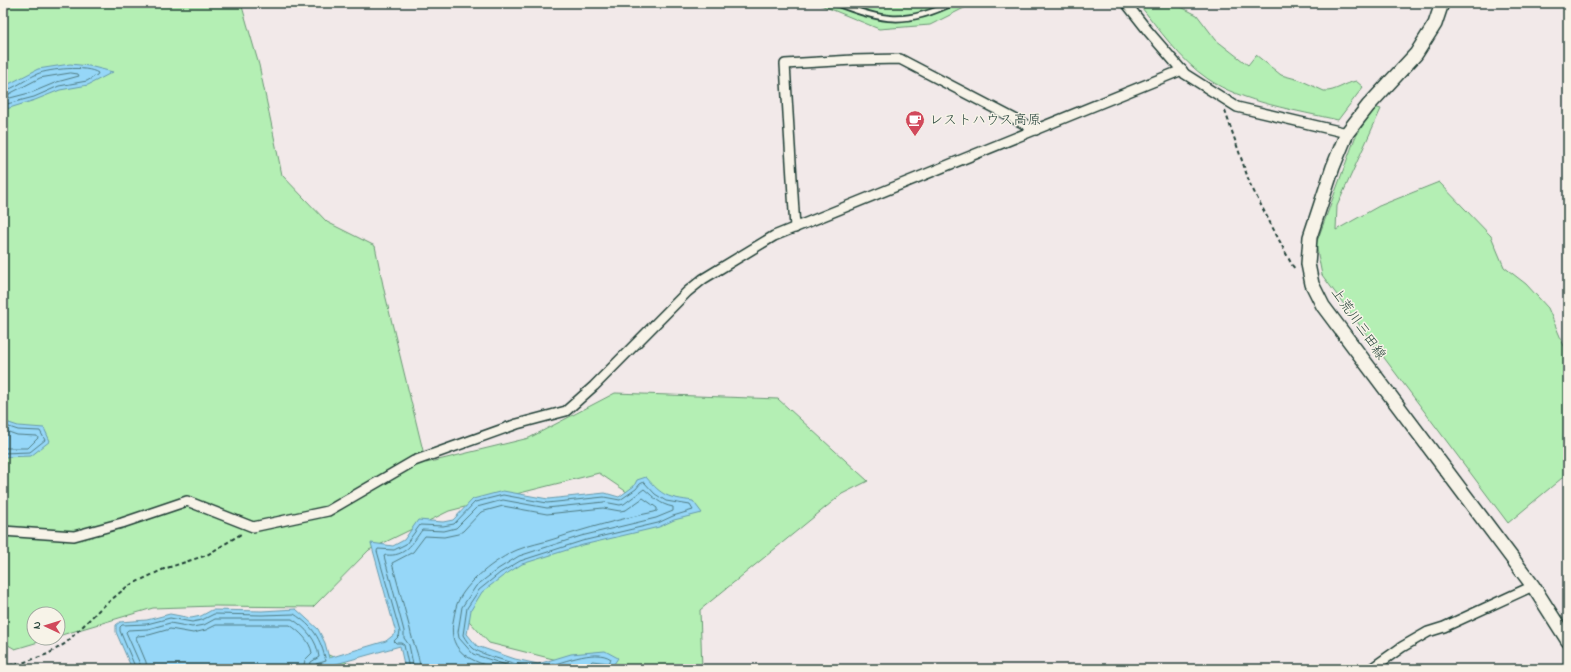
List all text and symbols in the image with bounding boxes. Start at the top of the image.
cafe icon: レストハウス高原 [904,109,926,137]
place label: レストハウス高原 [929,110,1041,131]
street label: 上荒川三田線 [1325,284,1391,364]
north arrow [26,606,66,646]
text: N [29,621,45,630]

